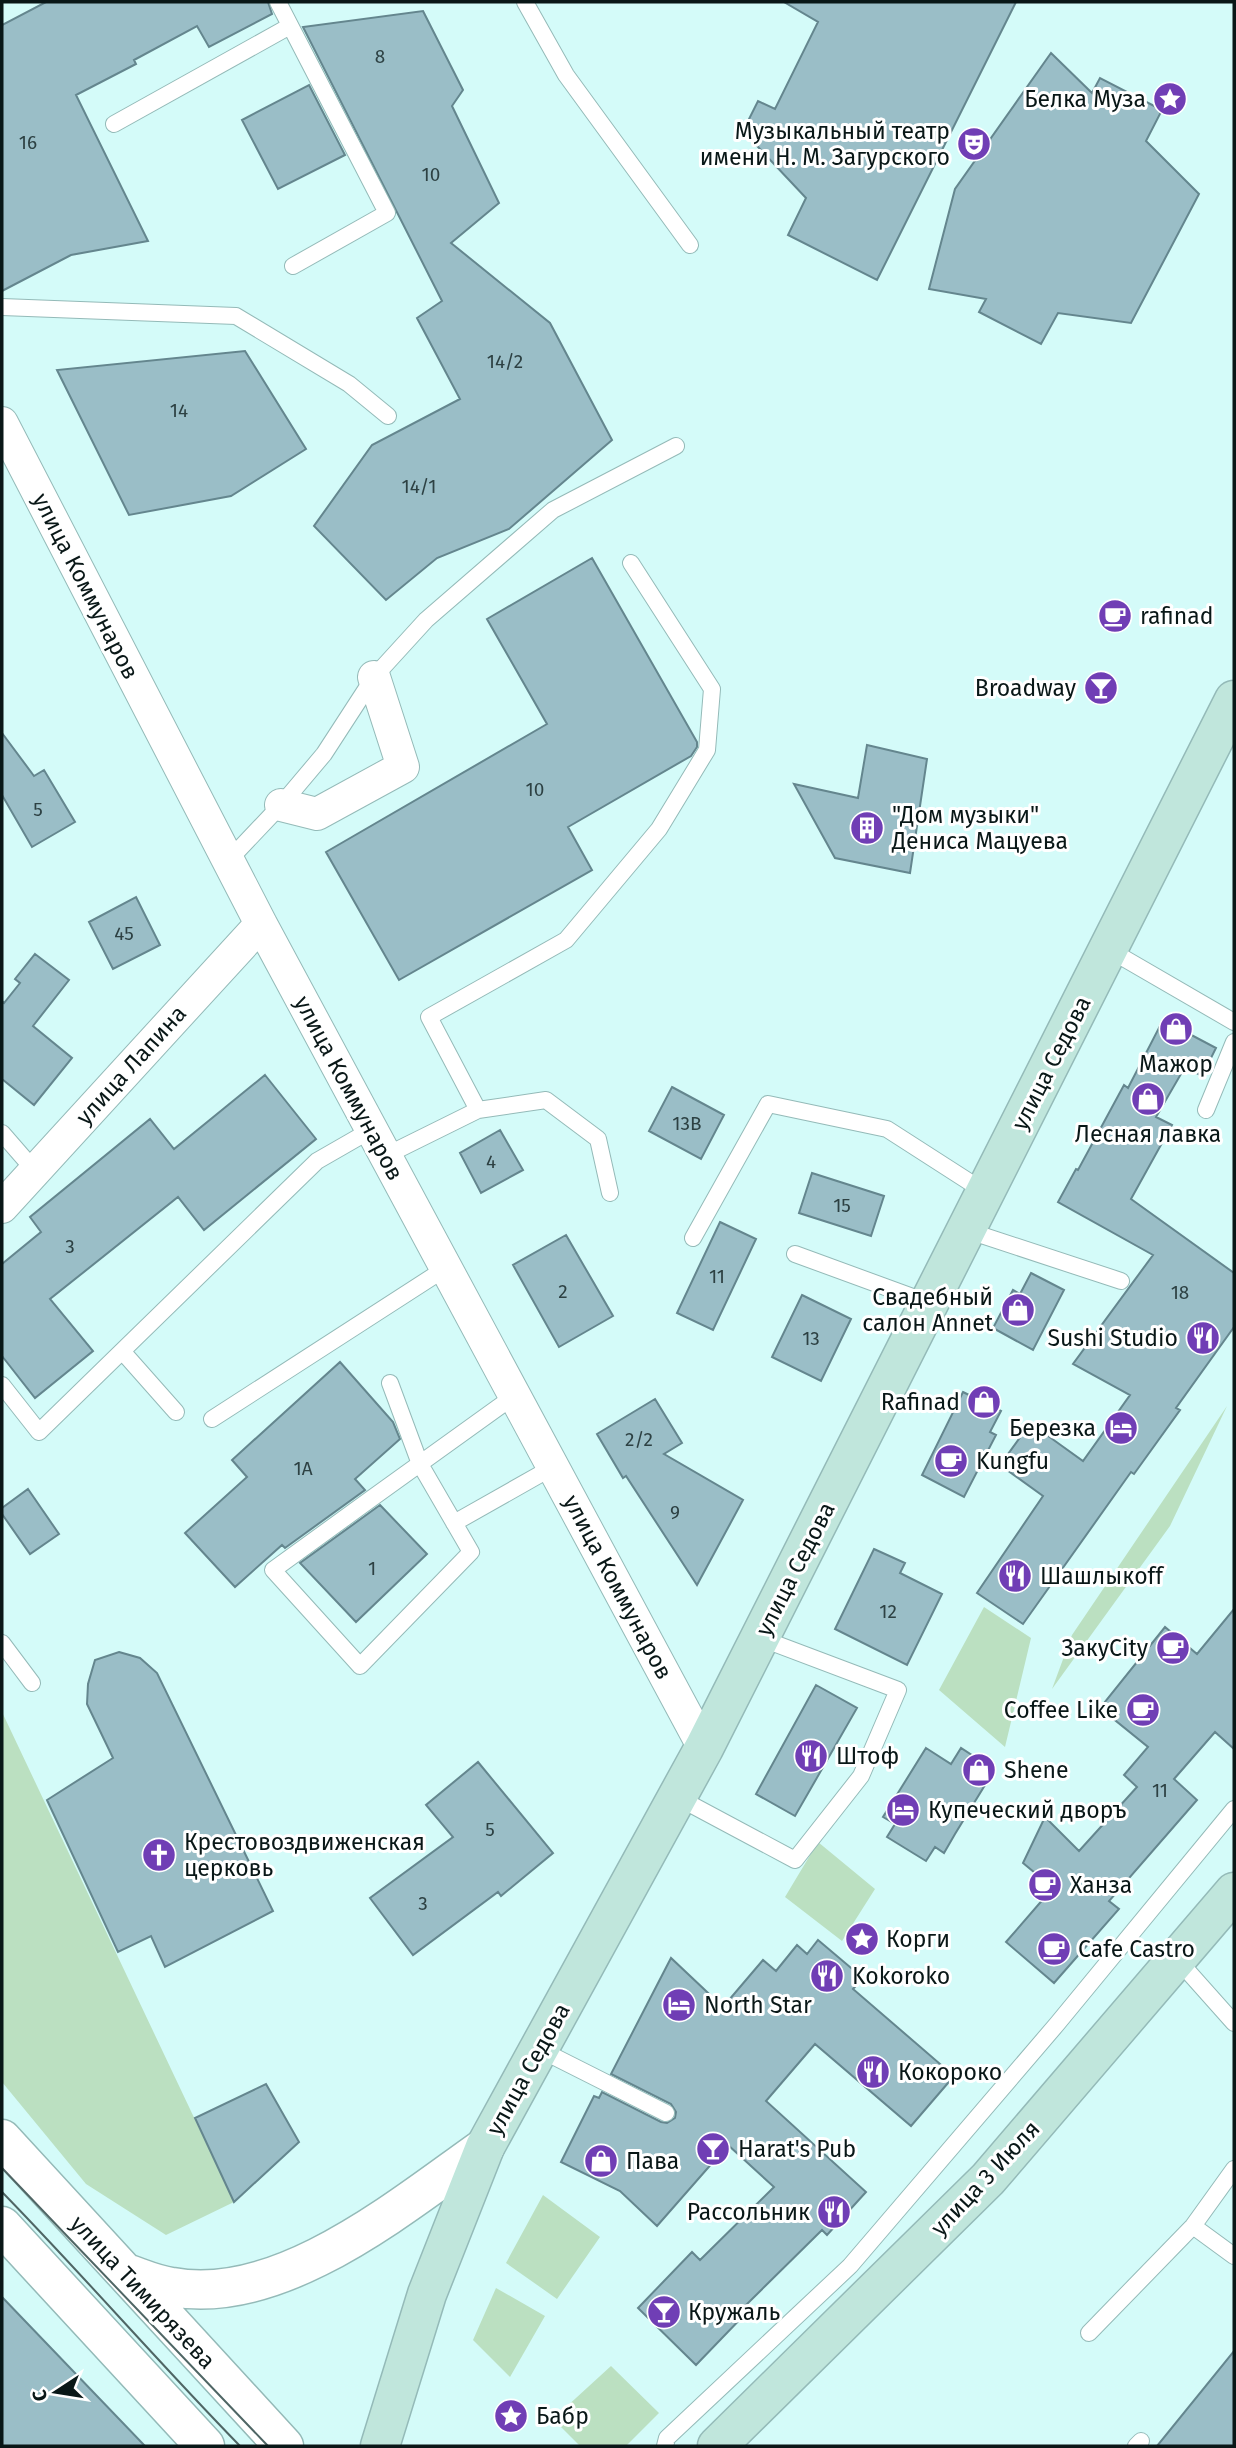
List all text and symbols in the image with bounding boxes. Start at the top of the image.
house number: 8 [375,45,385,68]
place icon: Белка Муза [1151,80,1189,118]
place label: Белка Муза [1024,85,1146,113]
place label: Музыкальный театр имени Н. М. Загурского [700,117,950,171]
theatre icon: Музыкальный театр имени Н. М. Загурского [955,125,993,163]
house number: 16 [19,131,37,154]
house number: 10 [422,163,440,186]
house number: 14/2 [487,350,523,373]
house number: 14 [170,399,188,422]
house number: 14/1 [402,475,436,498]
street label: улица Коммунаров [27,488,145,684]
cafe icon: rafinad [1096,597,1134,635]
place label: rafinad [1140,602,1214,630]
bar icon: Broadway [1082,669,1120,707]
place label: Broadway [975,674,1077,702]
house number: 10 [526,778,544,801]
house number: 5 [33,798,43,821]
place label: "Дом музыки" Дениса Мацуева [891,801,1068,855]
building icon: "Дом музыки" Дениса Мацуева [848,809,886,847]
house number: 45 [114,922,134,945]
street label: улица Коммунаров [288,991,410,1185]
street label: улица Седова [1005,991,1097,1135]
street label: улица Лапина [70,999,192,1131]
shop icon: Мажор [1157,1010,1195,1048]
place label: Мажор [1139,1050,1213,1078]
shop icon: Лесная лавка [1129,1080,1167,1118]
house number: 13В [672,1112,702,1135]
place label: Лесная лавка [1075,1120,1221,1148]
house number: 4 [486,1150,496,1173]
house number: 15 [833,1194,851,1217]
house number: 3 [65,1235,75,1258]
house number: 11 [709,1265,725,1288]
house number: 2 [558,1280,568,1303]
house number: 18 [1171,1281,1189,1304]
place label: Свадебный салон Annet [862,1283,994,1337]
shop icon: Свадебный салон Annet [999,1291,1037,1329]
restaurant icon: Sushi Studio [1184,1319,1222,1357]
place label: Sushi Studio [1047,1324,1178,1352]
house number: 13 [802,1327,820,1350]
shop icon: Rafinad [965,1383,1003,1421]
place label: Rafinad [881,1388,960,1416]
hotel icon: Березка [1102,1409,1140,1447]
place label: Березка [1009,1414,1096,1442]
house number: 2/2 [625,1428,653,1451]
cafe icon: Kungfu [932,1442,970,1480]
place label: Kungfu [976,1447,1049,1475]
house number: 1А [293,1457,313,1480]
street label: улица Коммунаров [557,1490,679,1684]
street label: улица Седова [749,1497,841,1641]
house number: 9 [670,1501,680,1524]
house number: 1 [368,1557,376,1580]
restaurant icon: Шашлыкoff [996,1557,1034,1595]
place label: Шашлыкoff [1040,1562,1165,1590]
house number: 12 [879,1600,897,1623]
cafe icon: ЗакуCity [1154,1629,1192,1667]
place label: ЗакуCity [1061,1634,1149,1662]
cafe icon: Coffee Like [1124,1691,1162,1729]
place label: Coffee Like [1004,1696,1118,1724]
restaurant icon: Штоф [792,1737,830,1775]
place label: Штоф [836,1742,899,1770]
shop icon: Shene [960,1751,998,1789]
place label: Shene [1004,1756,1069,1784]
house number: 11 [1152,1779,1168,1802]
hotel icon: Купеческий дворъ [884,1791,922,1829]
place label: Купеческий дворъ [928,1796,1127,1824]
house number: 5 [485,1818,495,1841]
place label: Крестовоздвиженская церковь [184,1828,425,1882]
church icon: Крестовоздвиженская церковь [140,1836,178,1874]
cafe icon: Ханза [1026,1866,1064,1904]
place label: Ханза [1070,1871,1132,1899]
house number: 3 [418,1892,428,1915]
place icon: Корги [843,1920,881,1958]
place label: Корги [886,1925,950,1953]
cafe icon: Cafe Castro [1035,1930,1073,1968]
place label: Cafe Castro [1078,1935,1195,1963]
restaurant icon: Kokoroko [808,1957,846,1995]
place label: Kokoroko [852,1962,950,1990]
hotel icon: North Star [660,1986,698,2024]
place label: North Star [704,1991,812,2019]
street label: улица Седова [480,1998,576,2140]
restaurant icon: Кокороко [854,2053,892,2091]
place label: Кокороко [898,2058,1002,2086]
street label: улица 3 Июля [925,2115,1045,2241]
bar icon: Harat's Pub [694,2130,732,2168]
place label: Harat's Pub [738,2135,856,2163]
shop icon: Пава [582,2142,620,2180]
place label: Пава [626,2147,679,2175]
restaurant icon: Рассольник [815,2193,853,2231]
place label: Рассольник [687,2198,810,2226]
street label: улица Тимирязева [65,2209,221,2375]
bar icon: Кружаль [645,2293,683,2331]
place label: Кружаль [688,2298,780,2326]
north arrow [21,2357,91,2427]
text: С [27,2388,52,2403]
place icon: Бабр [492,2397,530,2435]
place label: Бабр [536,2402,589,2430]

